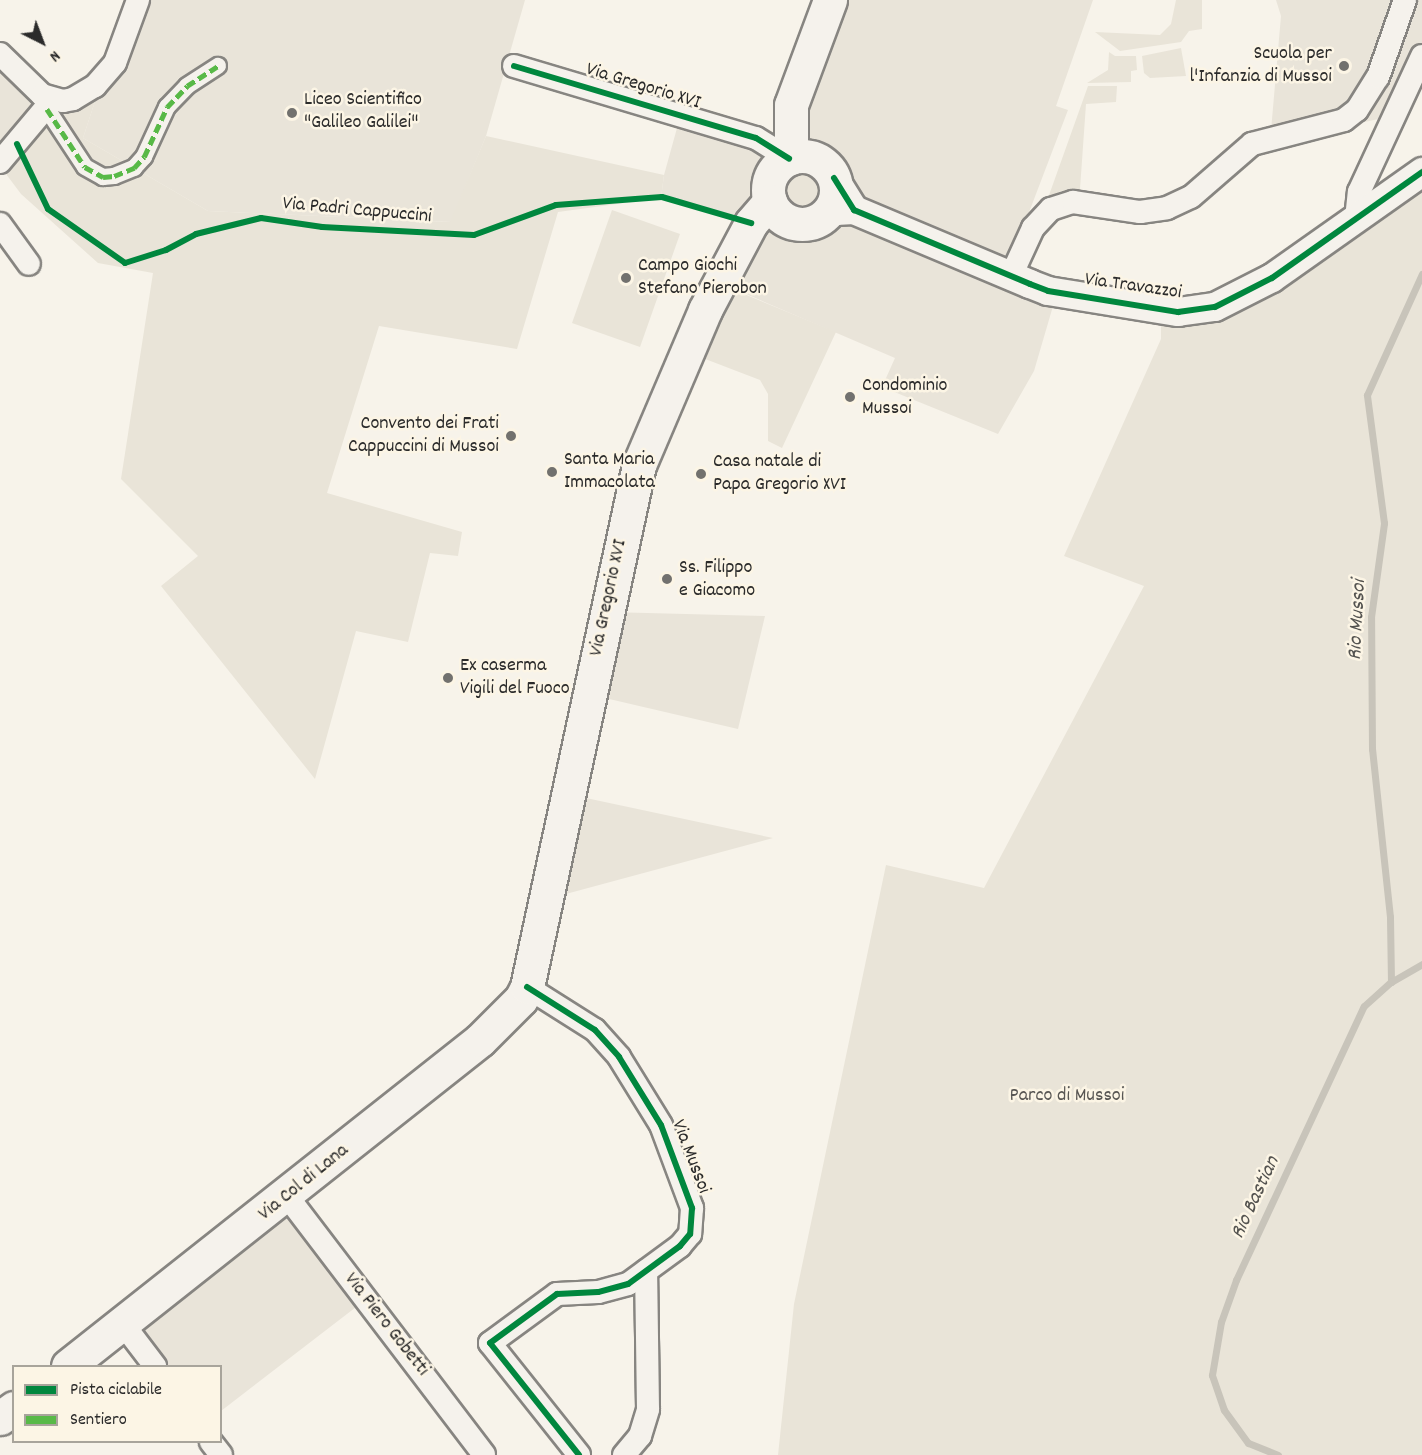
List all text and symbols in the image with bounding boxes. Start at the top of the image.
north arrow [12,12,72,72]
place label: Scuola per l'Infanzia di Mussoi [1190,42,1332,89]
text: N [44,45,65,67]
street label: Via Gregorio XVI [583,58,703,116]
marker: Scuola per l'Infanzia di Mussoi [1337,59,1351,73]
place label: Liceo Scientifico "Galileo Galilei" [304,89,422,136]
marker: Liceo Scientifico "Galileo Galilei" [285,106,299,120]
street label: Via Padri Cappuccini [281,193,433,229]
place label: Campo Giochi Stefano Pierobon [638,254,767,301]
street label: Via Travazzoi [1083,268,1183,306]
marker: Campo Giochi Stefano Pierobon [619,271,633,285]
place label: Condominio Mussoi [862,374,947,421]
marker: Condominio Mussoi [843,390,857,404]
place label: Convento dei Frati Cappuccini di Mussoi [348,412,499,459]
marker: Convento dei Frati Cappuccini di Mussoi [504,429,518,443]
place label: Santa Maria Immacolata [564,448,655,495]
place label: Casa natale di Papa Gregorio XVI [713,450,846,497]
marker: Santa Maria Immacolata [545,465,559,479]
marker: Casa natale di Papa Gregorio XVI [694,467,708,481]
street label: Via Gregorio XVI [585,537,633,659]
place label: Ss. Filippo e Giacomo [679,556,755,603]
marker: Ss. Filippo e Giacomo [660,572,674,586]
water label: Rio Mussoi [1343,579,1373,661]
place label: Ex caserma Vigili del Fuoco [460,654,570,701]
marker: Ex caserma Vigili del Fuoco [441,671,455,685]
park label: Parco di Mussoi [1010,1084,1124,1108]
street label: Via Mussoi [665,1117,715,1197]
street label: Via Col di Lana [254,1139,354,1227]
water label: Rio Bastian [1226,1153,1286,1243]
street label: Via Piero Gobetti [338,1269,434,1381]
legend [12,1365,222,1443]
text: Pista ciclabile [70,1378,162,1403]
text: Sentiero [70,1408,127,1433]

